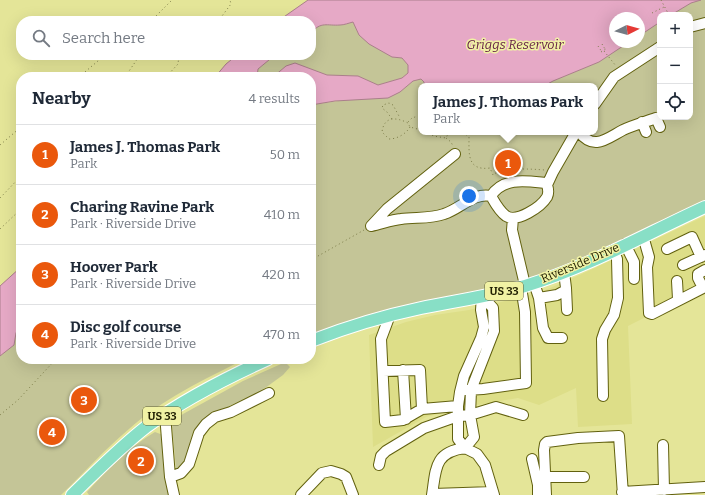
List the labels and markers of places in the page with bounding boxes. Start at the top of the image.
pin: 1 [495,148,521,178]
pin: 3 [71,385,97,415]
pin: 4 [39,417,65,447]
pin: 2 [128,446,154,476]

